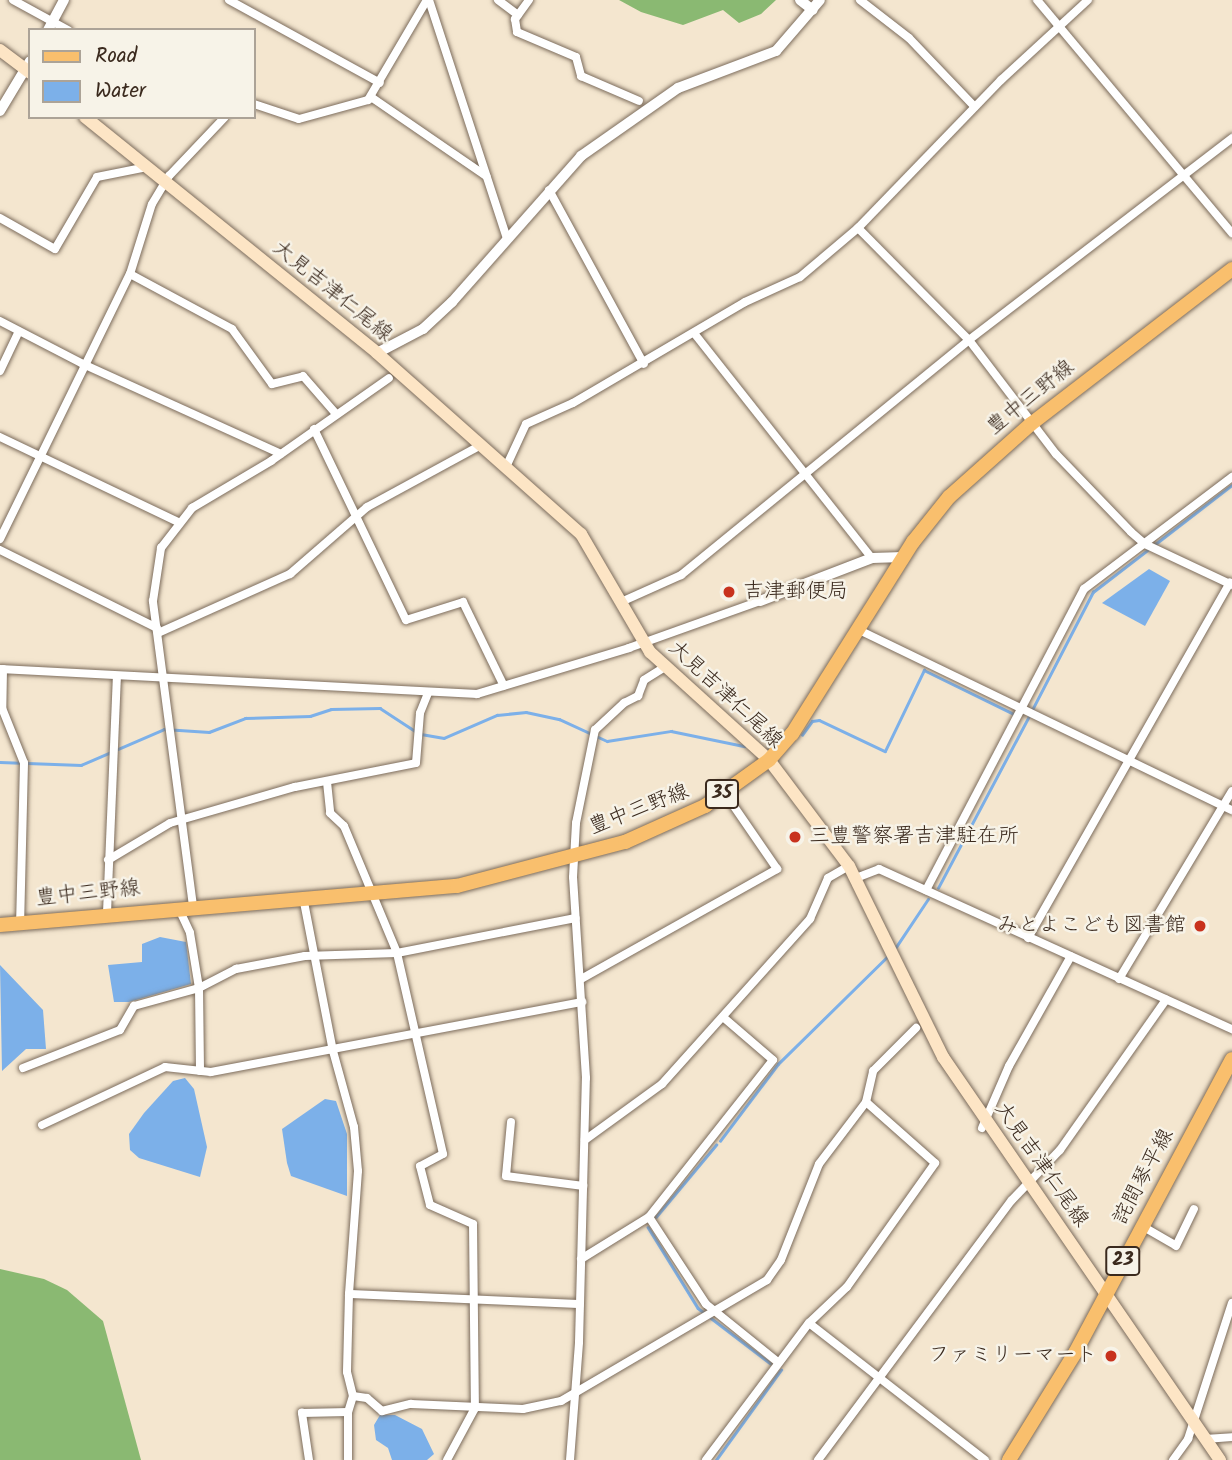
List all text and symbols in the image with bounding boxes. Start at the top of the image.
legend [28,28,256,119]
text: Road [95,40,137,73]
text: Water [95,75,146,108]
street label: 大見吉津仁尾線 [267,236,397,348]
street label: 豊中三野線 [982,355,1080,441]
place label: 吉津郵便局 [743,579,848,605]
marker: 吉津郵便局 [721,584,737,600]
street label: 大見吉津仁尾線 [663,636,787,754]
road number: 35 [704,778,740,810]
street label: 豊中三野線 [585,779,693,841]
place label: 三豊警察署吉津駐在所 [809,824,1019,850]
marker: 三豊警察署吉津駐在所 [787,829,803,845]
street label: 豊中三野線 [34,876,142,912]
place label: みとよこども図書館 [997,913,1186,939]
marker: みとよこども図書館 [1192,918,1208,934]
street label: 大見吉津仁尾線 [989,1098,1093,1232]
street label: 詫間琴平線 [1108,1125,1180,1229]
road number: 23 [1104,1246,1142,1276]
place label: ファミリーマート [929,1343,1097,1369]
marker: ファミリーマート [1103,1348,1119,1364]

